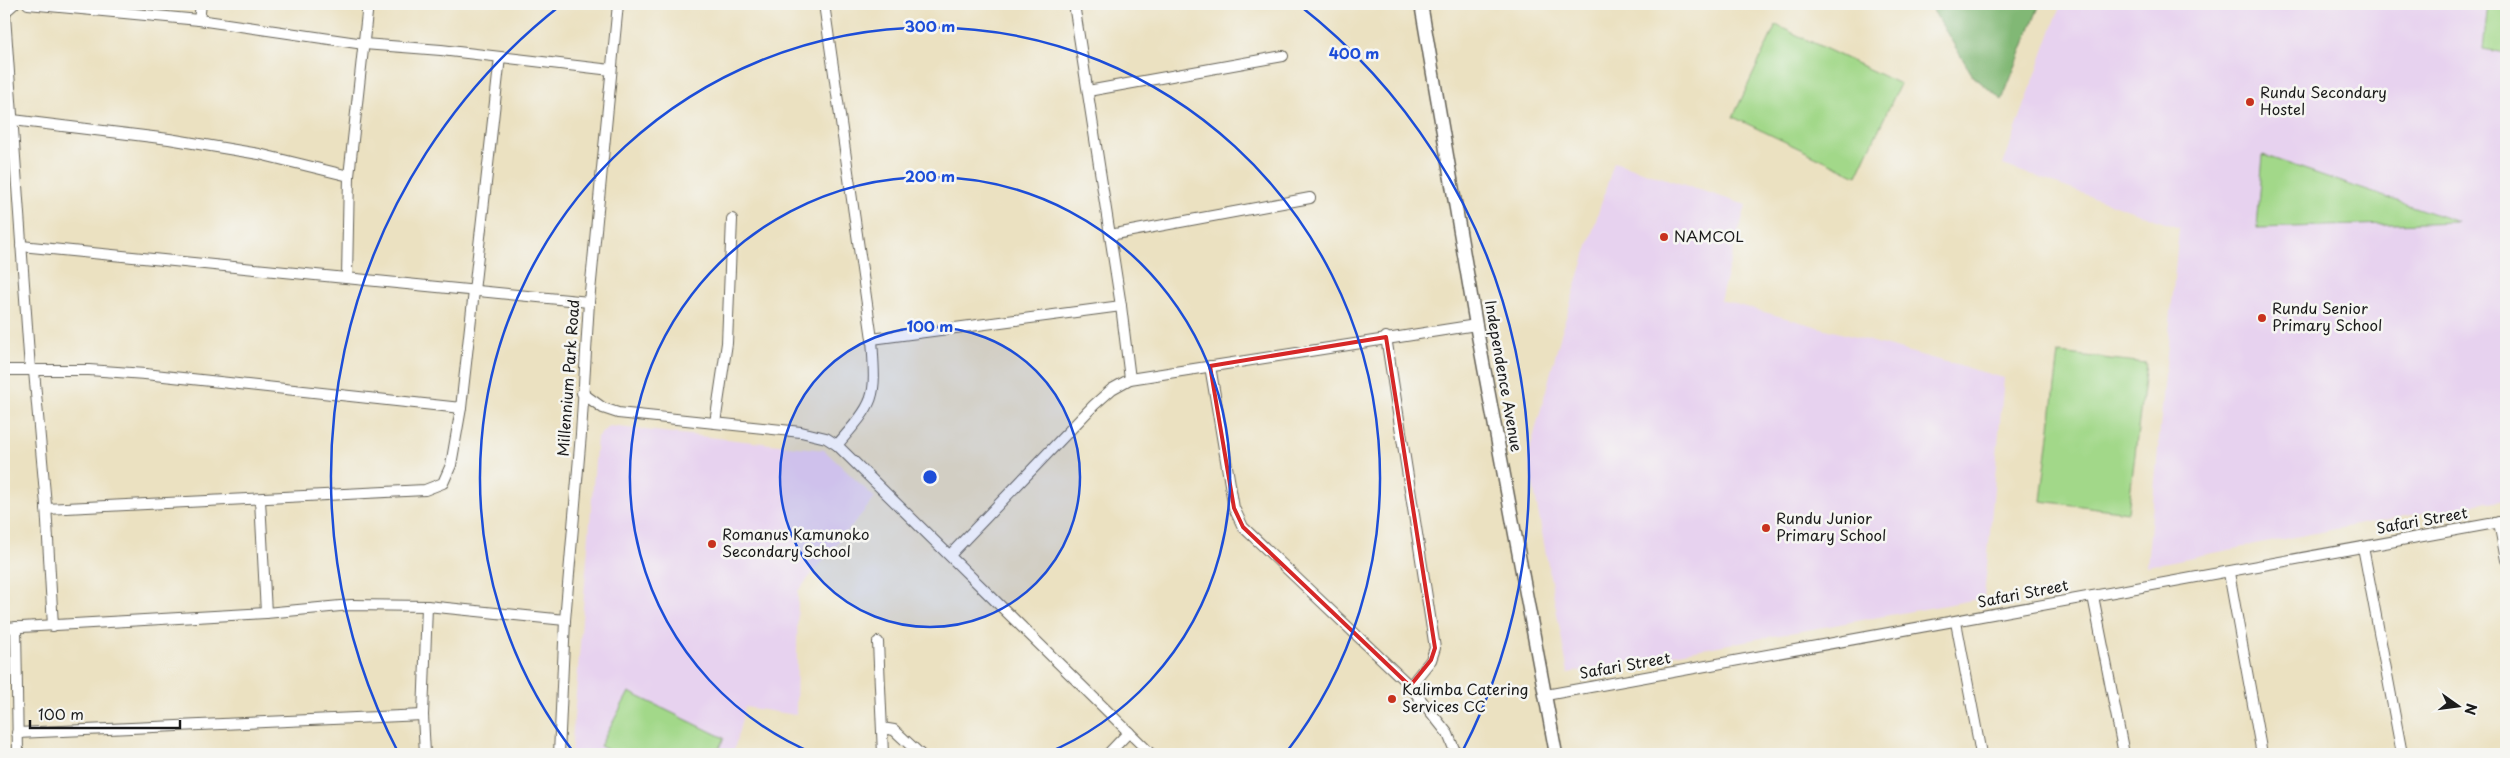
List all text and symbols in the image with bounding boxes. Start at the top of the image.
text: 300 m [905,14,955,37]
text: 400 m [1329,41,1379,64]
place label: Rundu Secondary Hostel [2260,80,2387,120]
marker: Rundu Secondary Hostel [2244,96,2256,108]
text: 200 m [905,164,955,187]
place label: NAMCOL [1674,224,1744,247]
marker: NAMCOL [1658,231,1670,243]
place label: Rundu Senior Primary School [2272,296,2382,336]
street label: Independence Avenue [1480,298,1529,453]
street label: Millennium Park Road [551,299,584,457]
marker: Rundu Senior Primary School [2256,312,2268,324]
text: 100 m [907,314,953,337]
centre of rings [921,468,939,486]
street label: Safari Street [2374,500,2469,539]
place label: Rundu Junior Primary School [1776,506,1886,546]
place label: Romanus Kamunoko Secondary School [722,522,869,562]
marker: Rundu Junior Primary School [1760,522,1772,534]
marker: Romanus Kamunoko Secondary School [706,538,718,550]
street label: Safari Street [1975,572,2070,613]
street label: Safari Street [1577,645,1672,684]
place label: Kalimba Catering Services CC [1402,677,1528,717]
north arrow [2432,680,2482,730]
marker: Kalimba Catering Services CC [1386,693,1398,705]
scale bar [30,698,180,730]
text: N [2460,701,2483,717]
text: 100 m [38,702,84,725]

